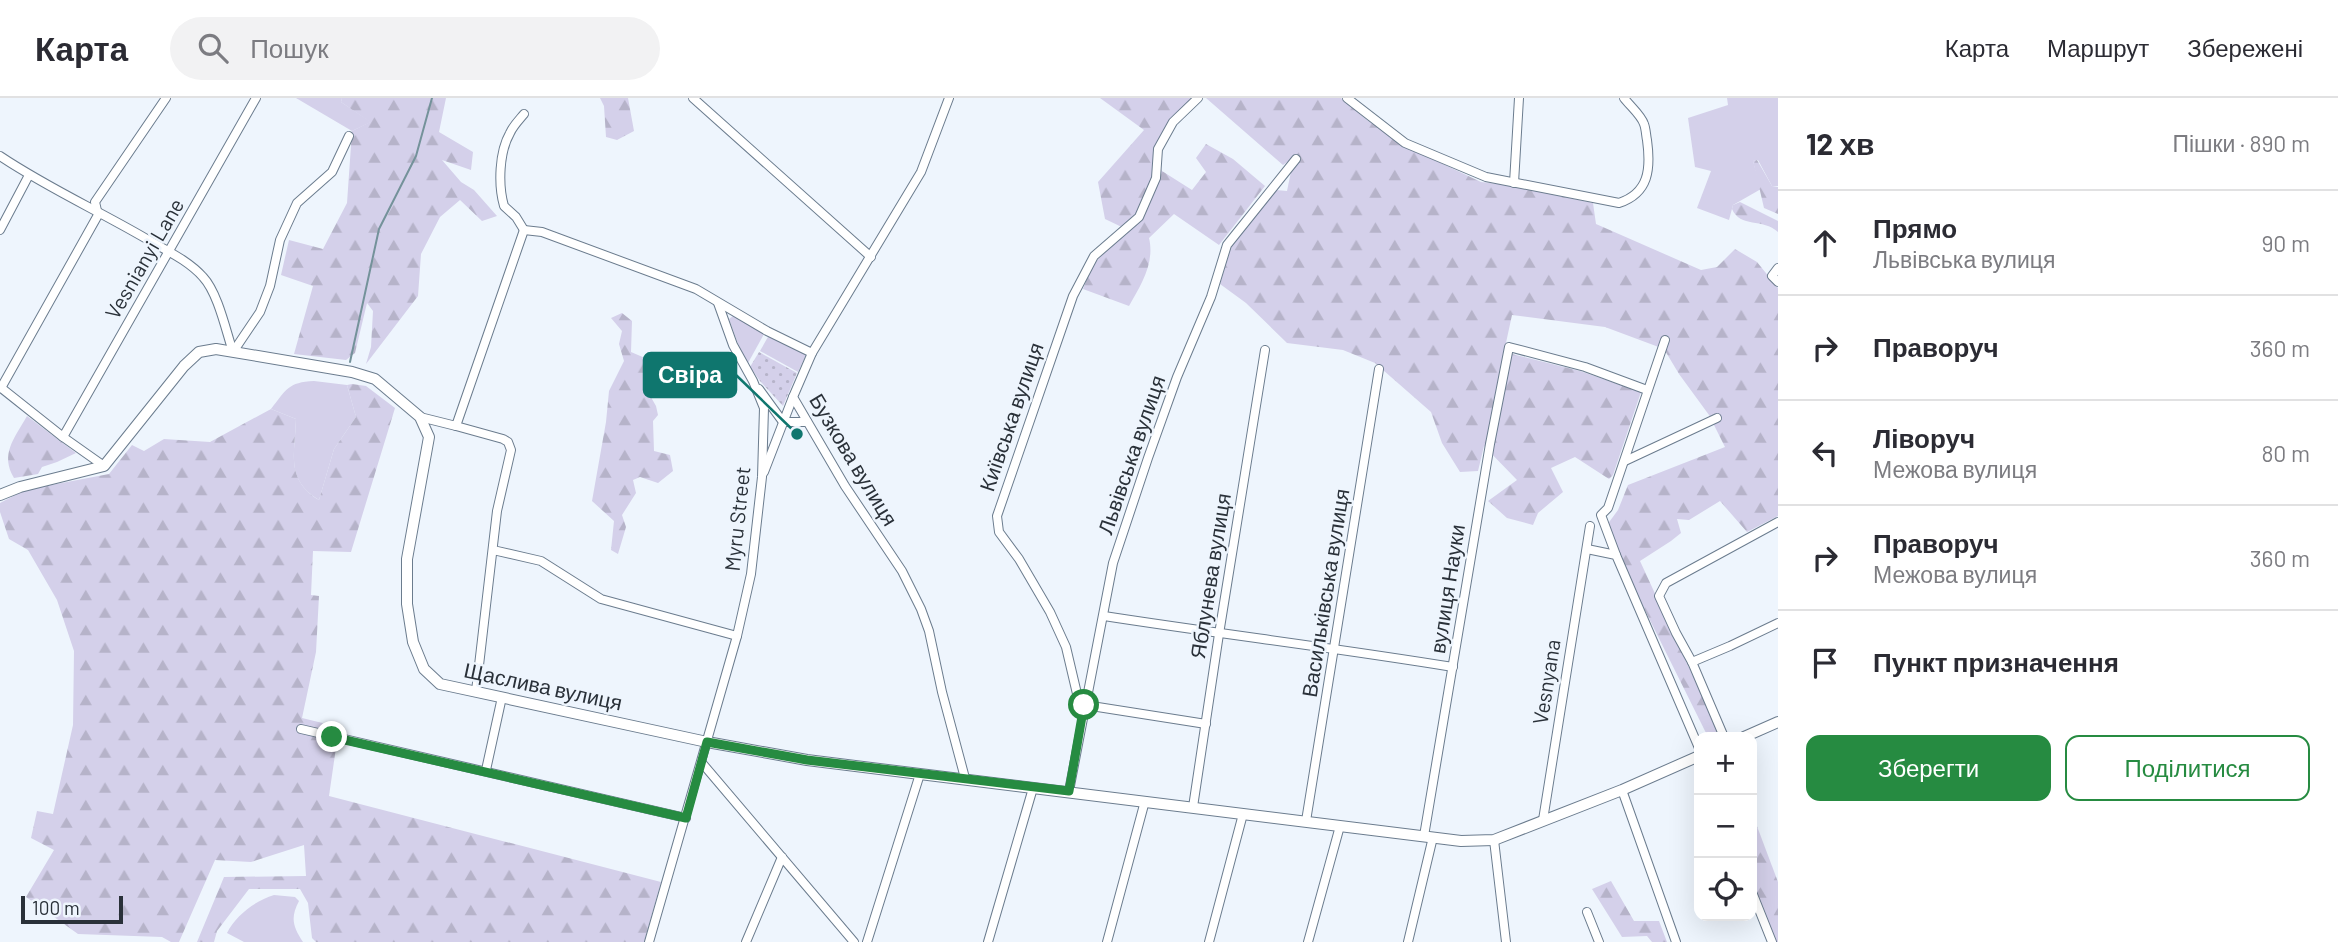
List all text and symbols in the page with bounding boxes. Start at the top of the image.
search box [170,17,660,80]
text: Карта [35,28,128,68]
icon: search [194,29,232,67]
text: Пошук [250,32,329,63]
text: Карта [1945,33,2009,62]
text: Маршрут [2047,33,2149,62]
text: Збережені [2187,33,2303,62]
text: 12 хв [1806,125,1875,161]
text: Пішки · 890 m [2172,129,2310,157]
street label: Vesnianyi Lane [99,193,188,323]
text: Прямо [1873,212,1957,243]
icon: ahead [1806,224,1844,262]
text: 90 m [2261,229,2310,257]
text: Львівська вулиця [1873,245,2055,273]
icon: right [1806,329,1844,367]
text: Праворуч [1873,331,1999,362]
text: 360 m [2250,334,2310,362]
street label: Київська вулиця [973,339,1048,494]
callout: Свіра [644,353,736,397]
text: Свіра [658,360,722,388]
street label: Львівська вулиця [1092,372,1170,537]
street label: Бузкова вулиця [805,389,903,530]
text: Ліворуч [1873,422,1975,453]
icon: left [1806,434,1844,472]
text: 80 m [2261,439,2310,467]
text: Межова вулиця [1873,455,2037,483]
street label: Myru Street [719,465,754,572]
street label: Васильківська вулиця [1296,487,1353,699]
street label: Яблунева вулиця [1184,491,1235,660]
street label: вулиця Науки [1424,522,1469,655]
text: Праворуч [1873,527,1999,558]
icon: right [1806,539,1844,577]
text: 360 m [2250,544,2310,572]
text: Межова вулиця [1873,560,2037,588]
street label: Vesnyana [1526,637,1565,726]
icon: arrive [1806,644,1844,682]
text: Пункт призначення [1873,646,2119,677]
street label: Щаслива вулиця [462,657,625,714]
route start [1068,689,1099,720]
route end [316,721,347,752]
map controls [1694,732,1757,921]
button: + [1694,732,1757,795]
button: Зберегти [1806,735,2051,801]
button: Поділитися [2065,735,2310,801]
button: − [1694,795,1757,858]
button: locate [1694,858,1757,921]
scale bar [21,893,122,925]
text: 100 m [32,896,80,919]

